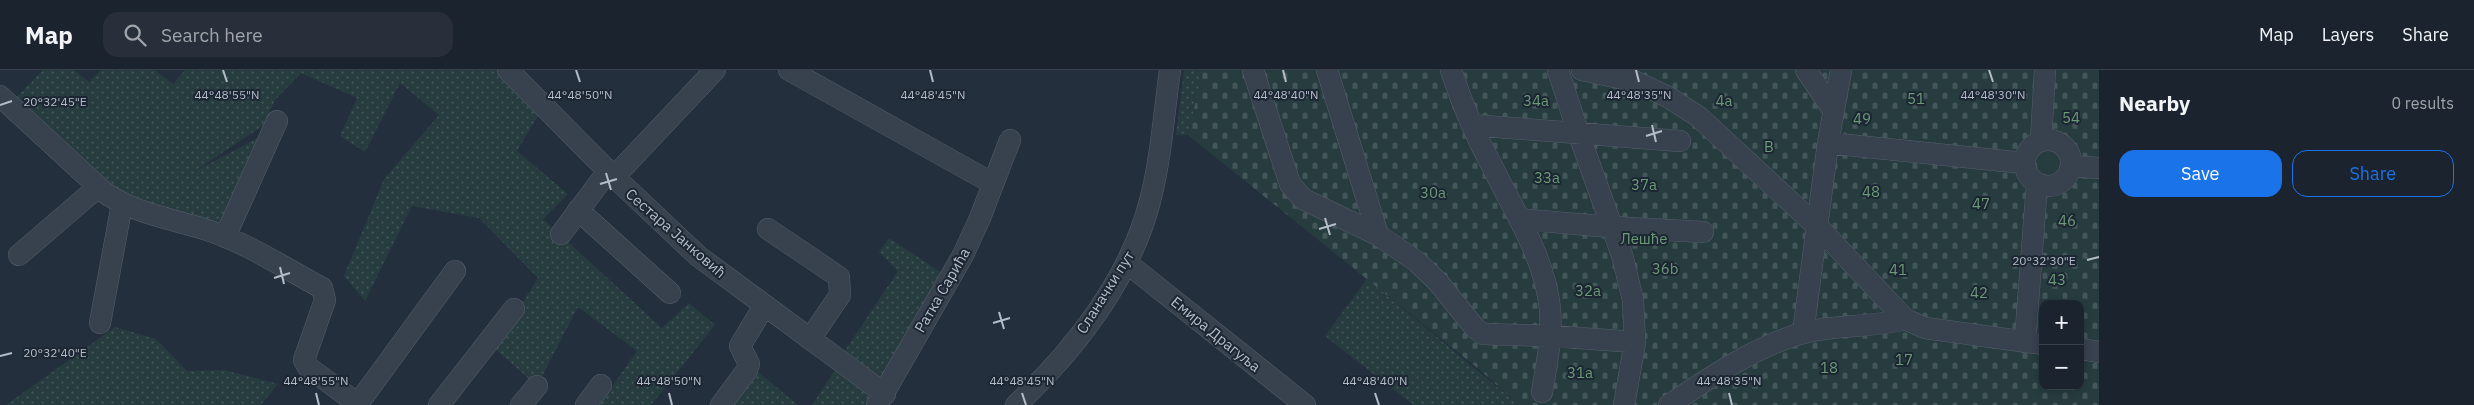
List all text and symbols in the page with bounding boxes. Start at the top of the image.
search box [103,12,453,57]
text: Map [25,19,73,51]
icon: search [121,21,149,49]
text: Search here [161,23,263,47]
text: Map [2259,23,2294,46]
text: Layers [2322,23,2374,46]
text: Share [2402,23,2449,46]
text: 44°48'55"N [194,87,260,102]
text: 44°48'50"N [547,87,613,102]
text: 44°48'45"N [900,87,966,102]
text: 44°48'40"N [1253,87,1319,102]
text: 44°48'35"N [1606,87,1672,102]
text: 44°48'30"N [1960,87,2026,102]
park label: 51 [1907,89,1925,108]
text: Nearby [2119,89,2190,117]
park label: 34a [1523,91,1549,110]
park label: 4a [1715,91,1733,110]
text: 0 results [2391,93,2454,113]
text: 20°32'45"E [23,94,87,109]
park label: 54 [2062,108,2080,127]
park label: 49 [1853,109,1871,128]
park label: B [1764,137,1774,156]
button: Save [2119,150,2282,197]
button: Share [2292,150,2454,197]
park label: 33a [1534,168,1560,187]
park label: 37a [1631,175,1657,194]
park label: 48 [1862,182,1880,201]
park label: 30a [1420,183,1446,202]
street label: Сестара Јанковић [622,184,730,282]
park label: 47 [1972,194,1990,213]
park label: 46 [2058,211,2076,230]
park label: Лешће [1620,229,1668,248]
street label: Ратка Сарића [910,244,974,336]
street label: Сланачки пут [1072,247,1138,337]
text: 20°32'30"E [2012,253,2076,268]
park label: 36b [1652,259,1678,278]
park label: 41 [1889,260,1907,279]
park label: 43 [2048,270,2066,289]
park label: 32a [1575,281,1601,300]
park label: 42 [1970,283,1988,302]
street label: Емира Драгуља [1167,292,1265,376]
map controls [2039,300,2084,390]
button: + [2039,300,2084,345]
text: 20°32'40"E [23,345,87,360]
button: − [2039,345,2084,390]
park label: 17 [1895,350,1913,369]
park label: 18 [1820,358,1838,377]
park label: 31a [1567,363,1593,382]
text: 44°48'55"N [283,373,349,388]
text: 44°48'50"N [636,373,702,388]
text: 44°48'45"N [989,373,1055,388]
text: 44°48'40"N [1342,373,1408,388]
text: 44°48'35"N [1696,373,1762,388]

